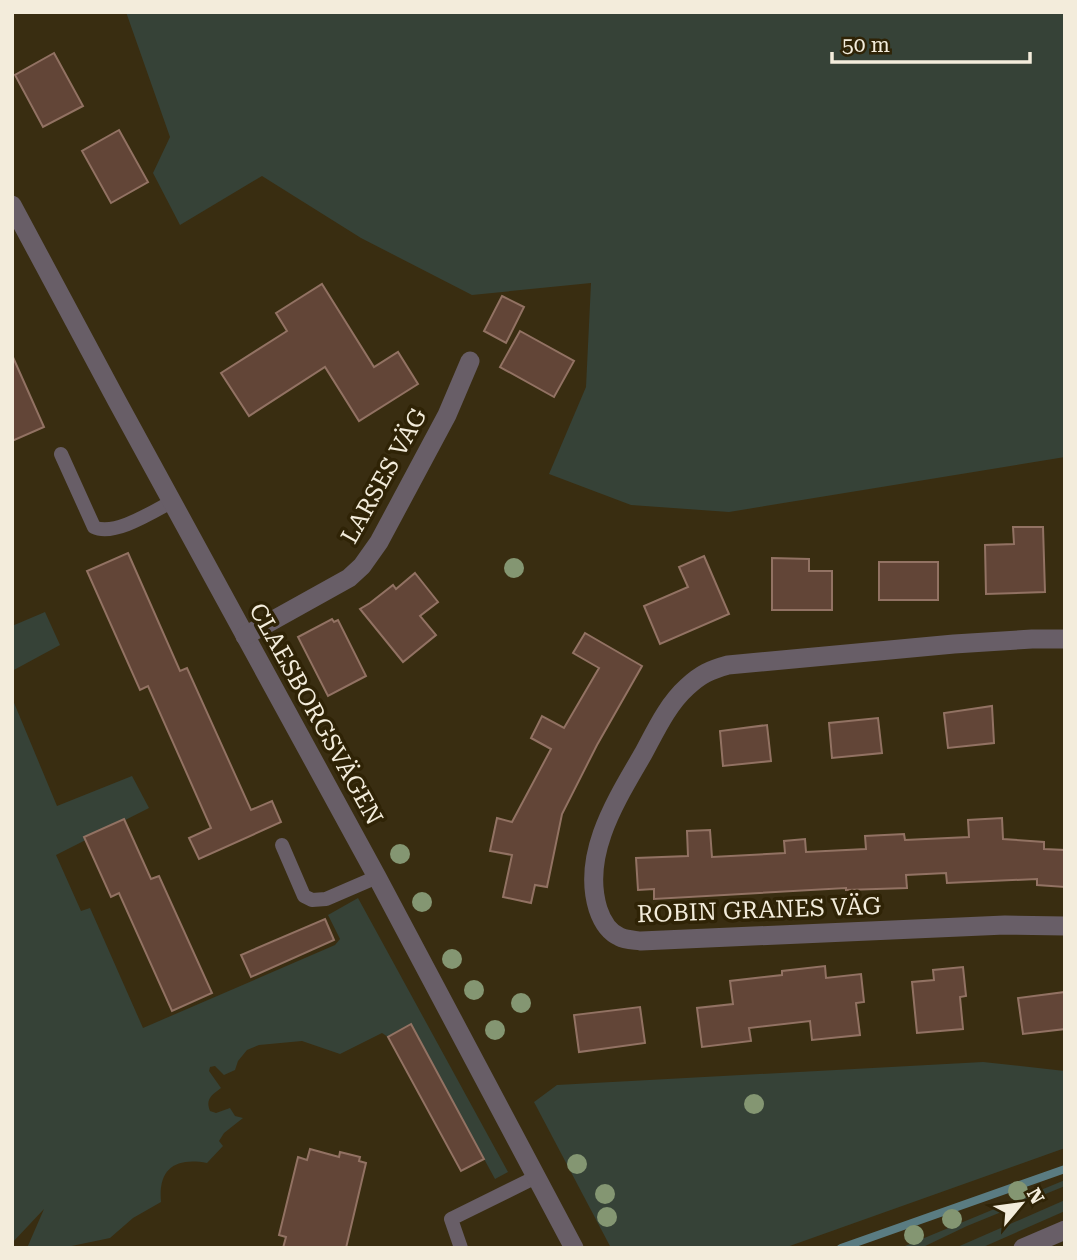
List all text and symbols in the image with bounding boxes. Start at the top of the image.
scale bar [832,21,1030,65]
text: 50 m [842,33,890,57]
street label: LARSES VÄG [334,403,433,548]
street label: CLAESBORGSVÄGEN [243,598,390,830]
street label: ROBIN GRANES VÄG [636,891,882,928]
north arrow [986,1169,1056,1239]
text: N [1022,1184,1049,1208]

